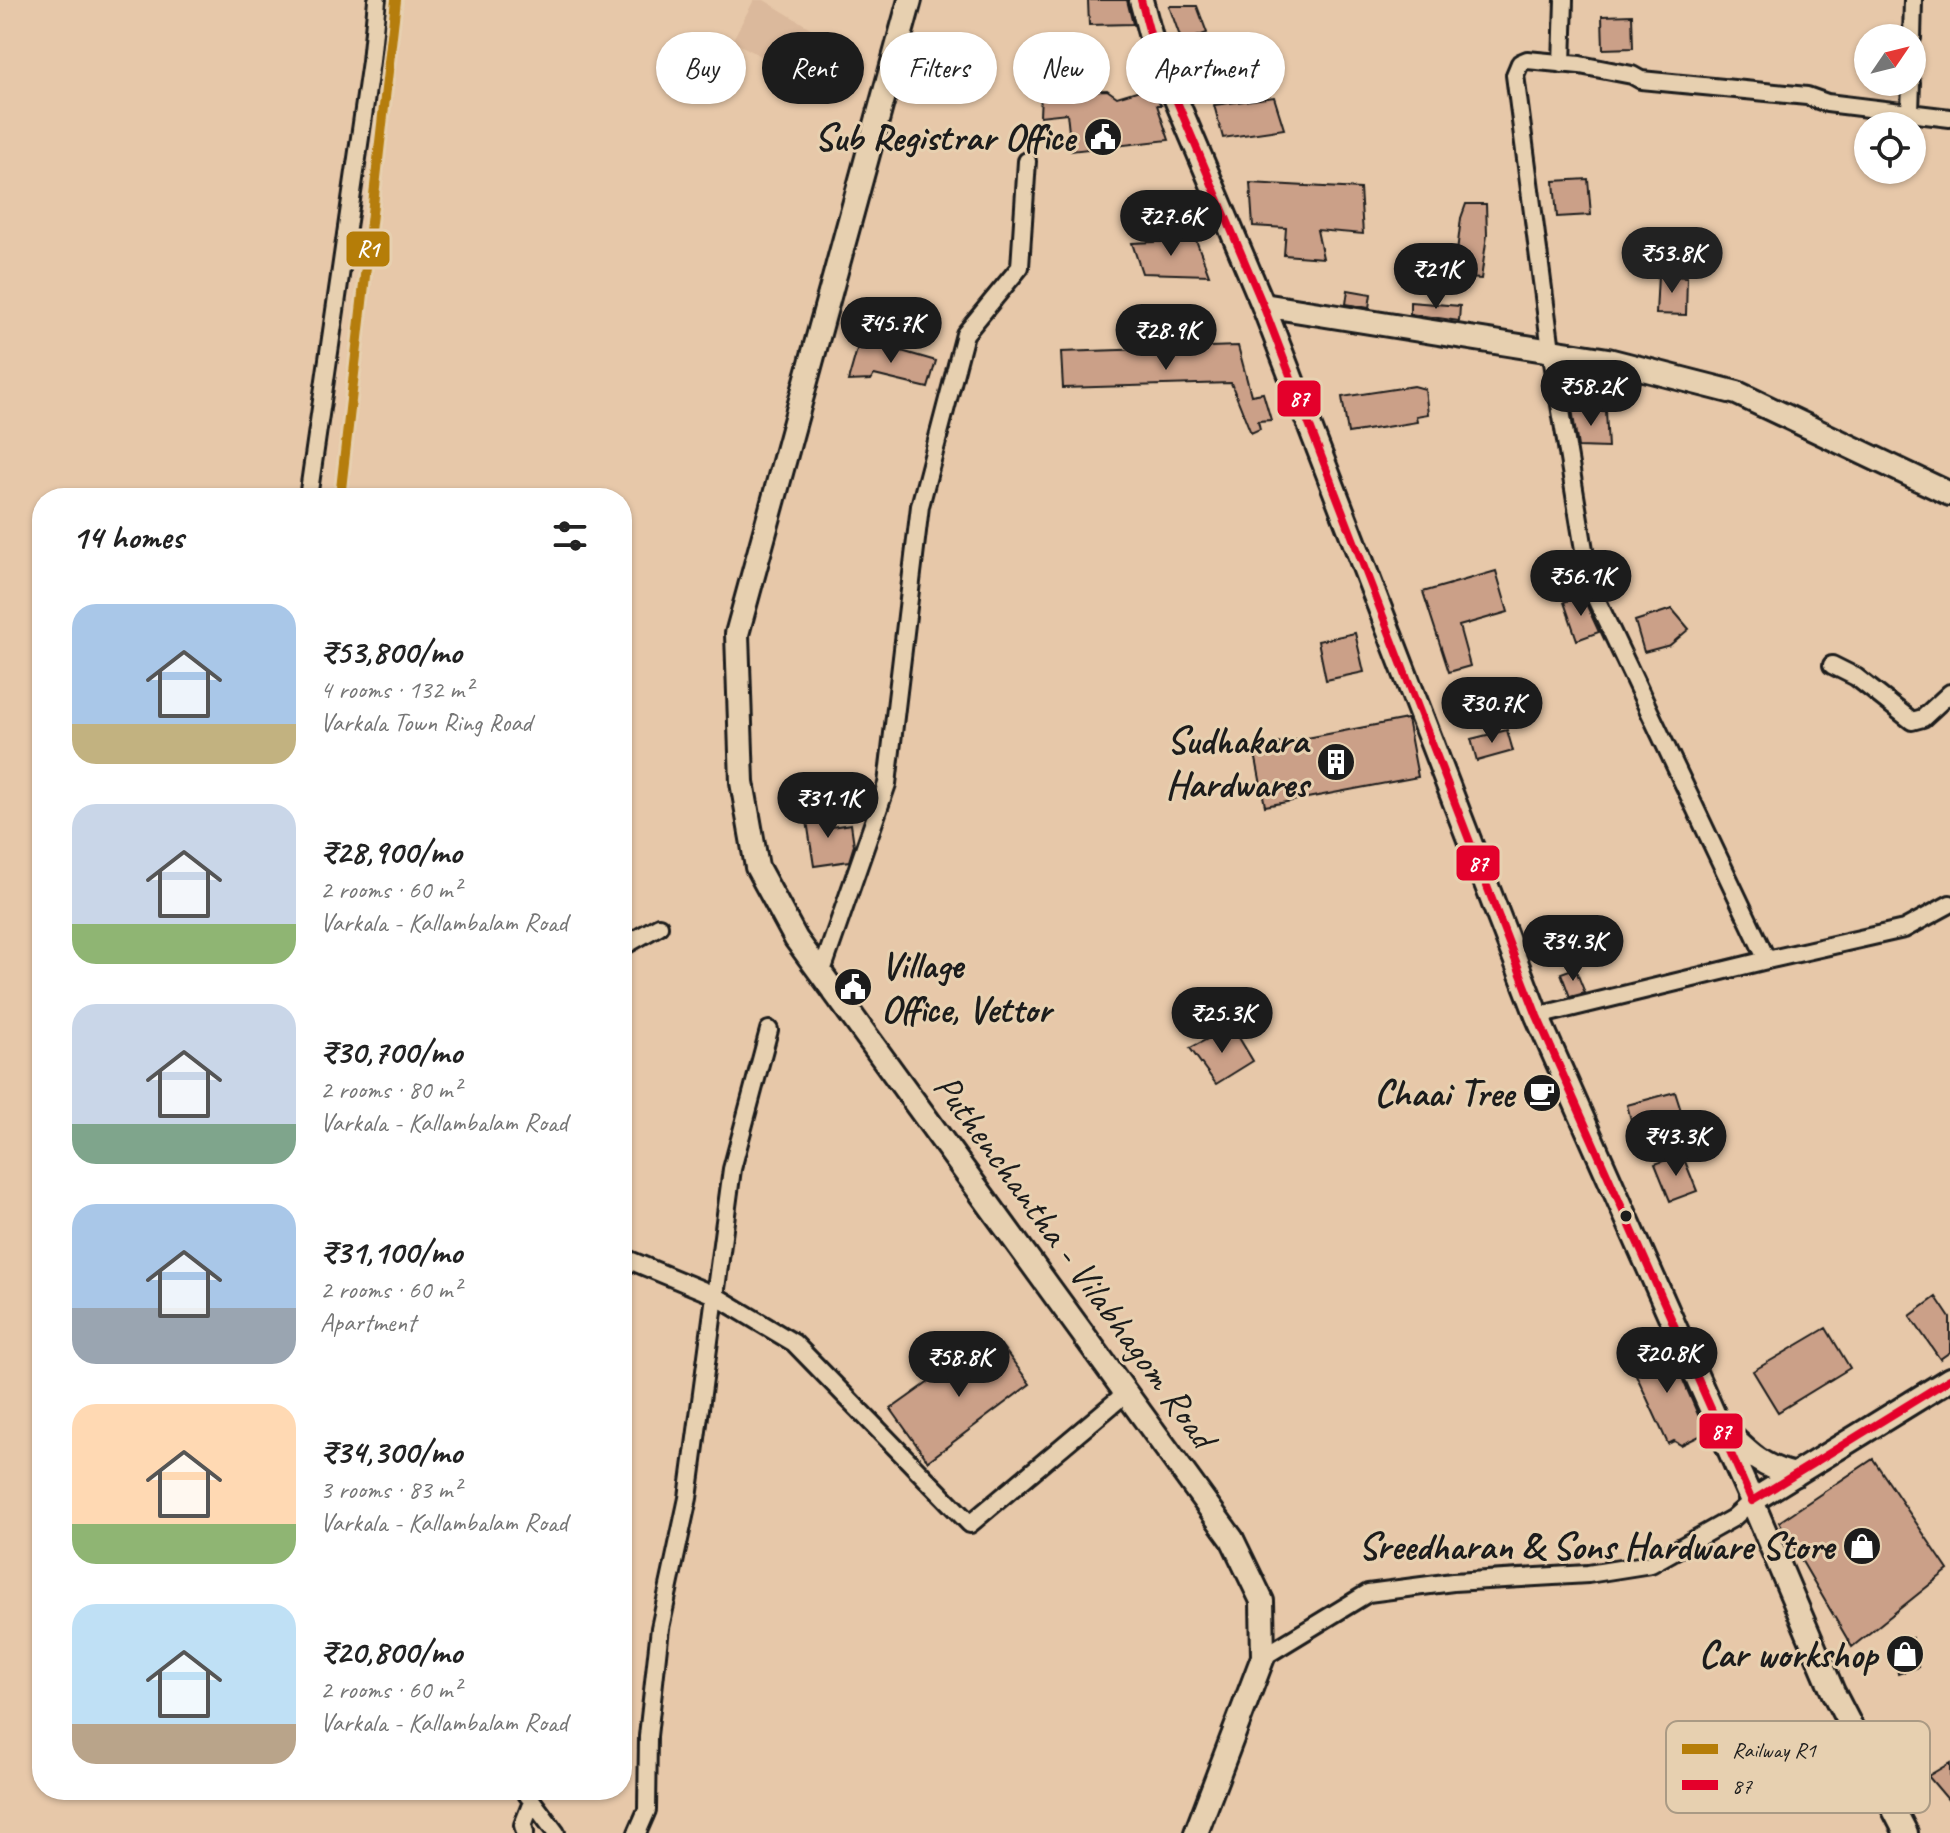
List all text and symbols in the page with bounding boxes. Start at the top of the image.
north arrow [1854,24,1926,96]
map controls [1854,24,1926,184]
chip: Buy [656,32,746,104]
chip: Rent [762,32,864,104]
chip: Filters [880,32,997,104]
chip: New [1013,32,1110,104]
chip: Apartment [1126,32,1285,104]
button: locate [1854,112,1926,184]
place label: Sub Registrar Office [814,114,1078,161]
public building icon: Sub Registrar Office [1082,116,1124,158]
pin: ₹27.6K [1106,190,1236,258]
text: ₹27.6K [1138,199,1204,232]
pin: ₹53.8K [1607,227,1737,295]
line badge: R1 [345,230,391,268]
text: R1 [357,236,381,264]
text: ₹53.8K [1640,236,1704,269]
pin: ₹21K [1389,243,1483,311]
text: ₹21K [1412,252,1460,285]
pin: ₹45.7K [826,297,956,365]
pin: ₹28.9K [1101,304,1231,372]
text: ₹45.7K [859,306,923,339]
text: ₹28.9K [1134,313,1198,346]
pin: ₹58.2K [1526,360,1656,428]
text: ₹58.2K [1559,369,1623,402]
line badge: 87 [1276,379,1322,418]
text: 87 [1289,385,1311,413]
icon: filters [548,514,592,558]
text: 14 homes [72,515,183,558]
pin: ₹56.1K [1516,550,1646,618]
text: ₹56.1K [1548,559,1614,592]
text: ₹53,800/mo [320,630,462,673]
icon: home [136,636,232,732]
text: 4 rooms · 132 m² [320,673,472,706]
pin: ₹30.7K [1427,677,1557,745]
text: ₹30.7K [1459,686,1525,719]
text: Varkala Town Ring Road [320,706,532,739]
place label: Sudhakara Hardwares [1165,717,1312,808]
building icon: Sudhakara Hardwares [1315,741,1357,783]
pin: ₹31.1K [763,772,893,840]
text: ₹31.1K [795,781,861,814]
text: ₹28,900/mo [320,830,462,873]
icon: home [136,836,232,932]
line badge: 87 [1455,844,1501,882]
text: 87 [1468,850,1490,878]
text: 2 rooms · 60 m² [320,873,461,906]
text: Varkala - Kallambalam Road [320,906,568,939]
pin: ₹34.3K [1508,915,1638,983]
text: ₹34.3K [1540,924,1606,957]
place label: Village Office, Vettor [881,942,1055,1033]
public building icon: Village Office, Vettor [832,966,874,1008]
pin: ₹25.3K [1157,987,1287,1055]
text: ₹25.3K [1190,996,1254,1029]
text: ₹30,700/mo [320,1030,462,1073]
icon: home [136,1036,232,1132]
street label: Puthenchantha - Vilabhagom Road [924,1065,1229,1461]
place label: Chaai Tree [1374,1070,1517,1117]
cafe icon: Chaai Tree [1521,1072,1563,1114]
text: 2 rooms · 80 m² [320,1073,461,1106]
text: Varkala - Kallambalam Road [320,1106,568,1139]
pin: ₹43.3K [1611,1110,1741,1178]
text: ₹43.3K [1643,1119,1709,1152]
unlabelled marker [1618,1208,1634,1224]
text: ₹31,100/mo [320,1230,462,1273]
icon: home [136,1236,232,1332]
text: 2 rooms · 60 m² [320,1273,461,1306]
text: Apartment [320,1306,416,1339]
pin: ₹20.8K [1602,1327,1732,1395]
pin: ₹58.8K [894,1331,1024,1399]
text: ₹20.8K [1634,1336,1700,1369]
text: ₹58.8K [927,1340,991,1373]
line badge: 87 [1698,1412,1744,1450]
text: 87 [1711,1418,1733,1446]
text: ₹34,300/mo [320,1430,462,1473]
icon: home [136,1436,232,1532]
text: 3 rooms · 83 m² [320,1473,461,1506]
text: Varkala - Kallambalam Road [320,1506,568,1539]
place label: Sreedharan & Sons Hardware Store [1358,1523,1837,1570]
shop icon: Sreedharan & Sons Hardware Store [1841,1525,1883,1567]
text: ₹20,800/mo [320,1630,462,1673]
place label: Car workshop [1699,1631,1880,1678]
shop icon: Car workshop [1884,1633,1926,1675]
icon: home [136,1636,232,1732]
text: 2 rooms · 60 m² [320,1673,461,1706]
text: Varkala - Kallambalam Road [320,1706,568,1739]
legend [1666,1721,1930,1813]
text: Railway R1 [1732,1736,1817,1764]
text: 87 [1732,1772,1753,1800]

